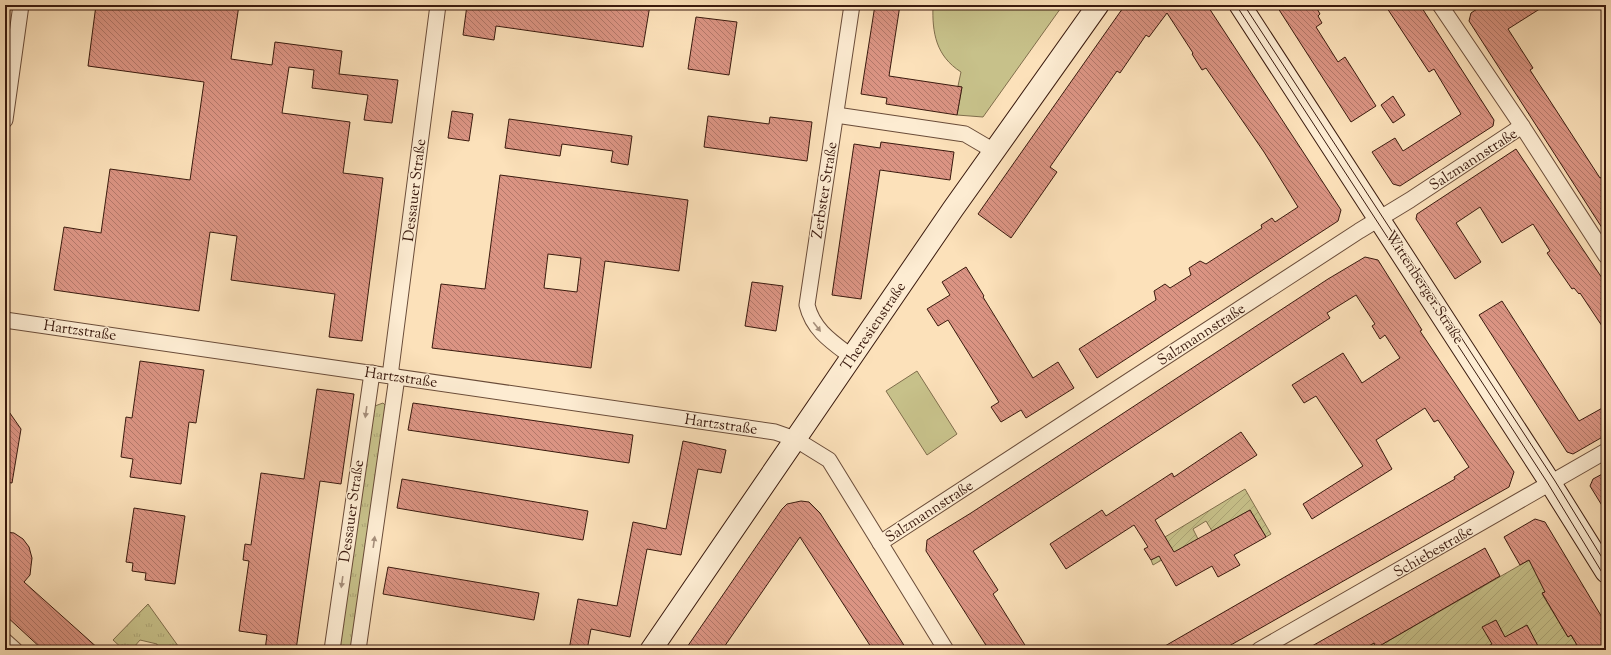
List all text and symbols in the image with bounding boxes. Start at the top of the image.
street label: Salzmannstraße [1426,124,1522,197]
street label: Dessauer Straße [399,138,432,243]
street label: Zerbster Straße [807,140,843,240]
street label: Wittenberger Straße [1379,227,1468,349]
street label: Theresienstraße [837,278,912,375]
street label: Salzmannstraße [1154,299,1250,372]
street label: Hartzstraße [42,316,118,347]
one-way arrow [813,322,821,332]
street label: Hartzstraße [363,363,439,394]
one-way arrow [363,405,369,418]
street label: Hartzstraße [683,410,759,441]
street label: Dessauer Straße [335,459,370,564]
street label: Salzmannstraße [882,476,978,549]
street label: Schiebestraße [1390,521,1478,584]
one-way arrow [371,536,377,548]
one-way arrow [339,576,345,588]

